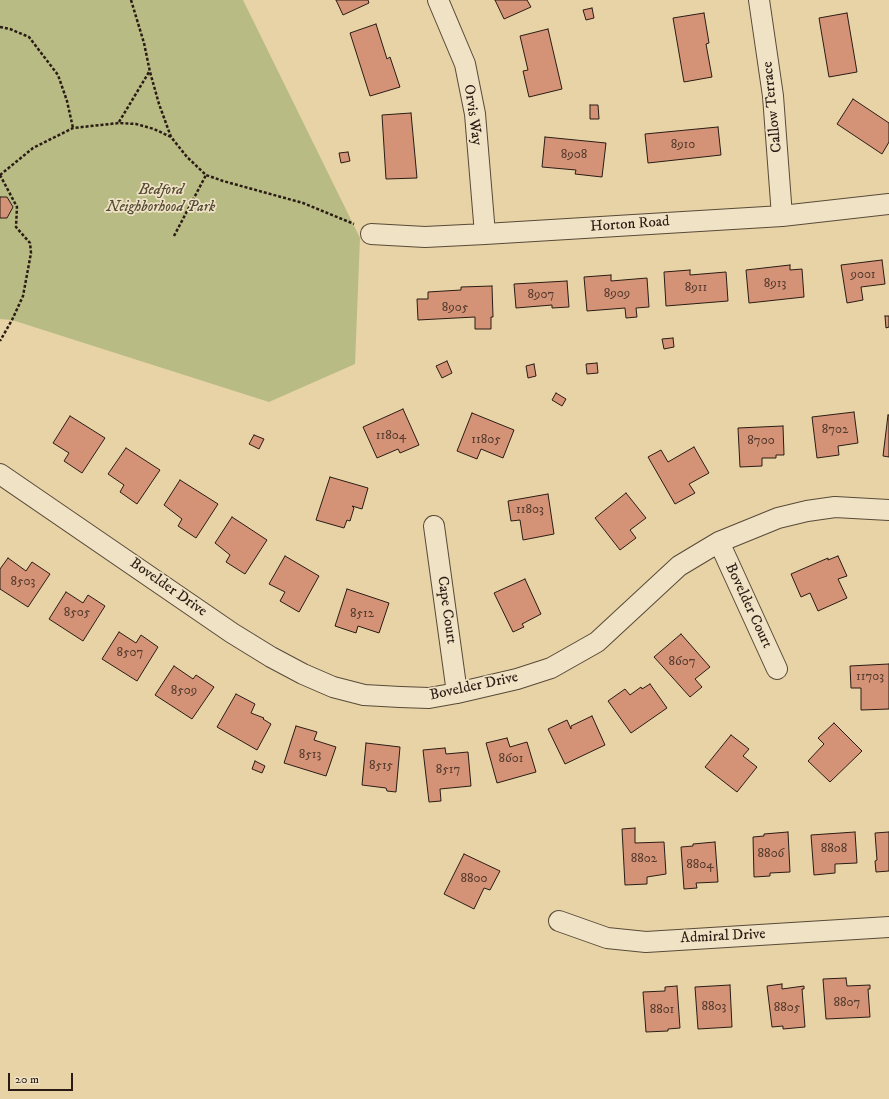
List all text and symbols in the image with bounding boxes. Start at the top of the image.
street label: Callow Terrace [759,60,787,154]
street label: Orvis Way [459,83,485,147]
house number: 8910 [671,137,695,153]
house number: 8908 [561,147,587,163]
park label: Bedford Neighborhood Park [107,182,215,217]
street label: Horton Road [590,213,670,237]
house number: 9001 [850,267,876,283]
house number: 8913 [764,276,786,292]
house number: 8911 [685,280,707,296]
house number: 8909 [604,286,630,302]
house number: 8907 [528,287,554,303]
house number: 8905 [442,300,468,316]
house number: 8702 [822,422,848,438]
house number: 11804 [376,428,406,444]
house number: 11805 [471,432,501,448]
house number: 8700 [747,433,775,449]
house number: 11803 [516,502,544,518]
street label: Bovelder Drive [126,555,210,621]
street label: Bovelder Court [721,561,775,651]
house number: 8503 [11,574,35,590]
street label: Cape Court [432,575,460,645]
house number: 8505 [64,605,90,621]
house number: 8512 [350,606,374,622]
house number: 8507 [117,645,143,661]
house number: 8607 [668,654,696,670]
street label: Bovelder Drive [428,669,520,705]
house number: 11703 [856,669,884,685]
house number: 8509 [171,683,197,699]
house number: 8513 [299,747,321,763]
house number: 8601 [499,751,523,767]
house number: 8515 [369,758,393,774]
house number: 8517 [436,762,460,778]
house number: 8808 [821,841,847,857]
house number: 8806 [758,846,784,862]
house number: 8802 [631,851,657,867]
house number: 8804 [686,857,714,873]
house number: 8800 [460,871,488,887]
street label: Admiral Drive [680,926,766,948]
house number: 8807 [834,995,860,1011]
house number: 8803 [702,999,726,1015]
house number: 8805 [774,1000,800,1016]
house number: 8801 [650,1002,674,1018]
scale bar [10,1065,75,1091]
text: 20 m [15,1072,39,1087]

